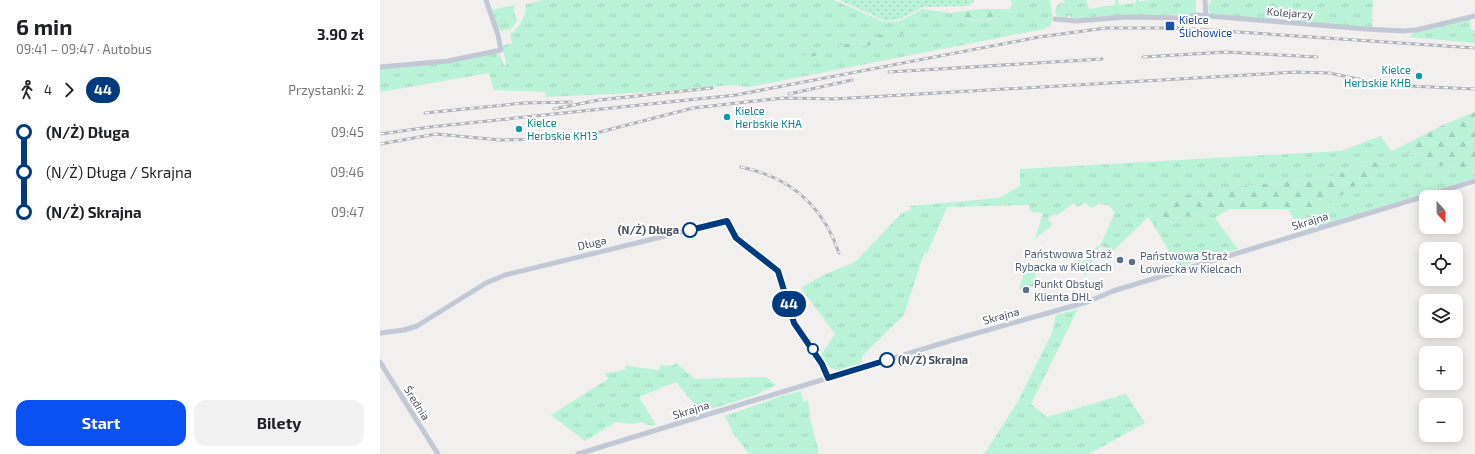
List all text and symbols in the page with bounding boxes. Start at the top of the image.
street label: Kolejarzy [1266,4,1314,22]
text: 6 min [16,13,72,39]
place label: Kielce Ślichowice [1179,13,1232,39]
marker: Kielce Ślichowice [1164,20,1176,32]
text: 3.90 zł [317,25,364,43]
text: 09:41 – 09:47 · Autobus [16,41,152,57]
place label: Kielce Herbskie KHB [1344,63,1411,89]
marker: Kielce Herbskie KHB [1414,71,1424,81]
icon: walk [16,79,38,101]
icon: forward [58,79,80,101]
text: 44 [94,81,112,98]
text: 4 [44,82,52,98]
text: Przystanki: 2 [288,82,364,98]
place label: Kielce Herbskie KHA [735,104,802,130]
marker: Kielce Herbskie KHA [722,112,732,122]
place label: Kielce Herbskie KH13 [527,116,598,142]
text: (N/Ż) Długa [46,123,129,141]
text: 09:45 [331,124,364,140]
marker: Kielce Herbskie KH13 [514,124,524,134]
text: (N/Ż) Długa / Skrajna [46,163,192,181]
text: 09:46 [330,164,364,180]
north arrow [1419,190,1463,234]
map controls [1419,190,1463,442]
text: (N/Ż) Skrajna [46,203,142,221]
text: 09:47 [331,204,364,220]
street label: Skrajna [1290,209,1330,233]
marker: (N/Ż) Długa [682,222,698,238]
place label: (N/Ż) Długa [618,223,679,236]
street label: Długa [576,233,608,252]
button: locate [1419,242,1463,286]
place label: Państwowa Straż Rybacka w Kielcach [1015,247,1112,273]
place label: Państwowa Straż Łowiecka w Kielcach [1140,249,1242,275]
marker: Państwowa Straż Rybacka w Kielcach [1115,255,1125,265]
marker: Państwowa Straż Łowiecka w Kielcach [1127,257,1137,267]
place label: Punkt Obsługi Klienta DHL [1034,277,1103,303]
marker: Punkt Obsługi Klienta DHL [1021,285,1031,295]
line badge: 44 [771,291,807,317]
button: layers [1419,294,1463,338]
text: 44 [780,295,798,312]
street label: Skrajna [981,304,1021,328]
unlabelled marker [807,343,819,355]
button: + [1419,346,1463,390]
marker: (N/Ż) Skrajna [879,352,895,368]
place label: (N/Ż) Skrajna [898,353,968,367]
street label: Średnia [402,383,433,422]
street label: Skrajna [671,398,711,422]
button: − [1419,398,1463,442]
button: Start [16,400,186,446]
button: Bilety [194,400,364,446]

